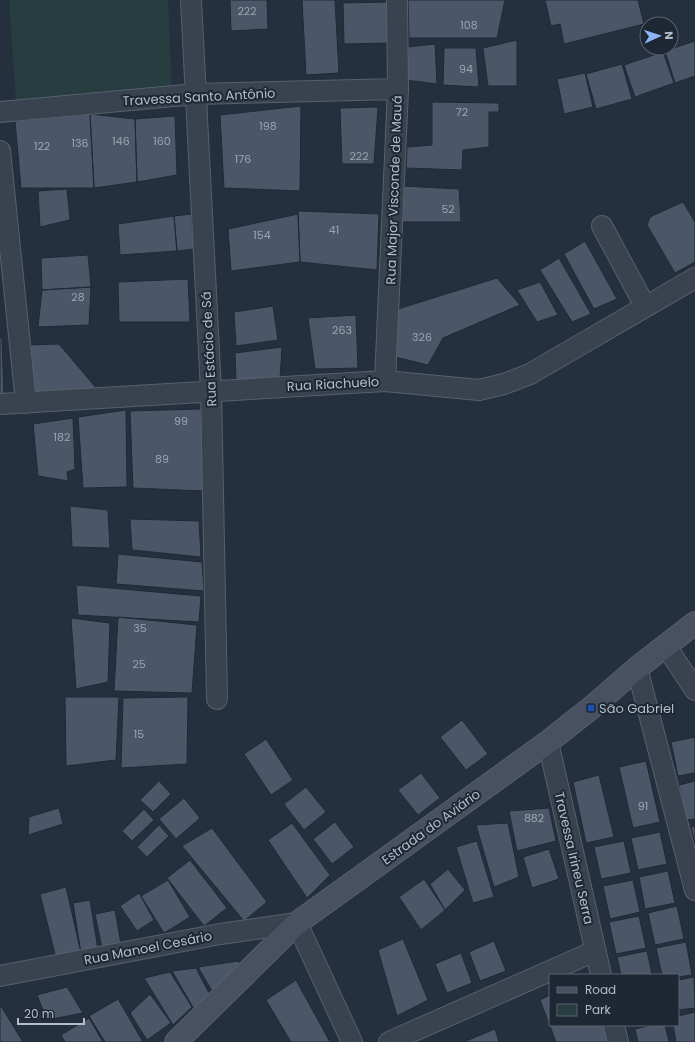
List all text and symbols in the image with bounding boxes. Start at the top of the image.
house number: 222 [238,3,256,19]
north arrow [639,16,679,56]
house number: 108 [460,17,478,33]
text: N [661,31,677,40]
house number: 94 [459,61,473,77]
street label: Travessa Santo Antônio [122,84,276,110]
street label: Rua Major Visconde de Mauá [381,95,407,285]
house number: 72 [456,104,468,120]
house number: 198 [259,118,277,134]
house number: 146 [112,133,130,149]
house number: 160 [153,133,171,149]
house number: 136 [72,135,89,151]
house number: 122 [34,138,50,154]
house number: 222 [350,148,368,164]
house number: 176 [235,151,251,167]
house number: 52 [441,201,455,217]
house number: 41 [329,222,339,238]
house number: 154 [253,227,271,243]
house number: 28 [71,289,85,305]
street label: Rua Estácio de Sá [197,291,221,407]
house number: 263 [332,322,352,338]
house number: 326 [412,329,432,345]
street label: Rua Riachuelo [286,372,380,396]
house number: 99 [174,413,188,429]
house number: 182 [54,429,70,445]
house number: 89 [155,451,169,467]
house number: 35 [133,620,147,636]
house number: 25 [132,656,146,672]
place label: São Gabriel [599,699,674,718]
marker: São Gabriel [586,703,596,713]
house number: 15 [134,726,144,742]
street label: Estrada do Aviário [378,785,484,869]
street label: Travessa Irineu Serra [550,790,598,926]
house number: 91 [638,798,648,814]
house number: 882 [524,810,544,826]
street label: Rua Manoel Cesário [82,926,214,970]
legend [549,974,679,1026]
text: Road [585,981,616,998]
scale bar [18,1000,84,1026]
text: Park [585,1001,612,1018]
text: 20 m [24,1005,54,1022]

